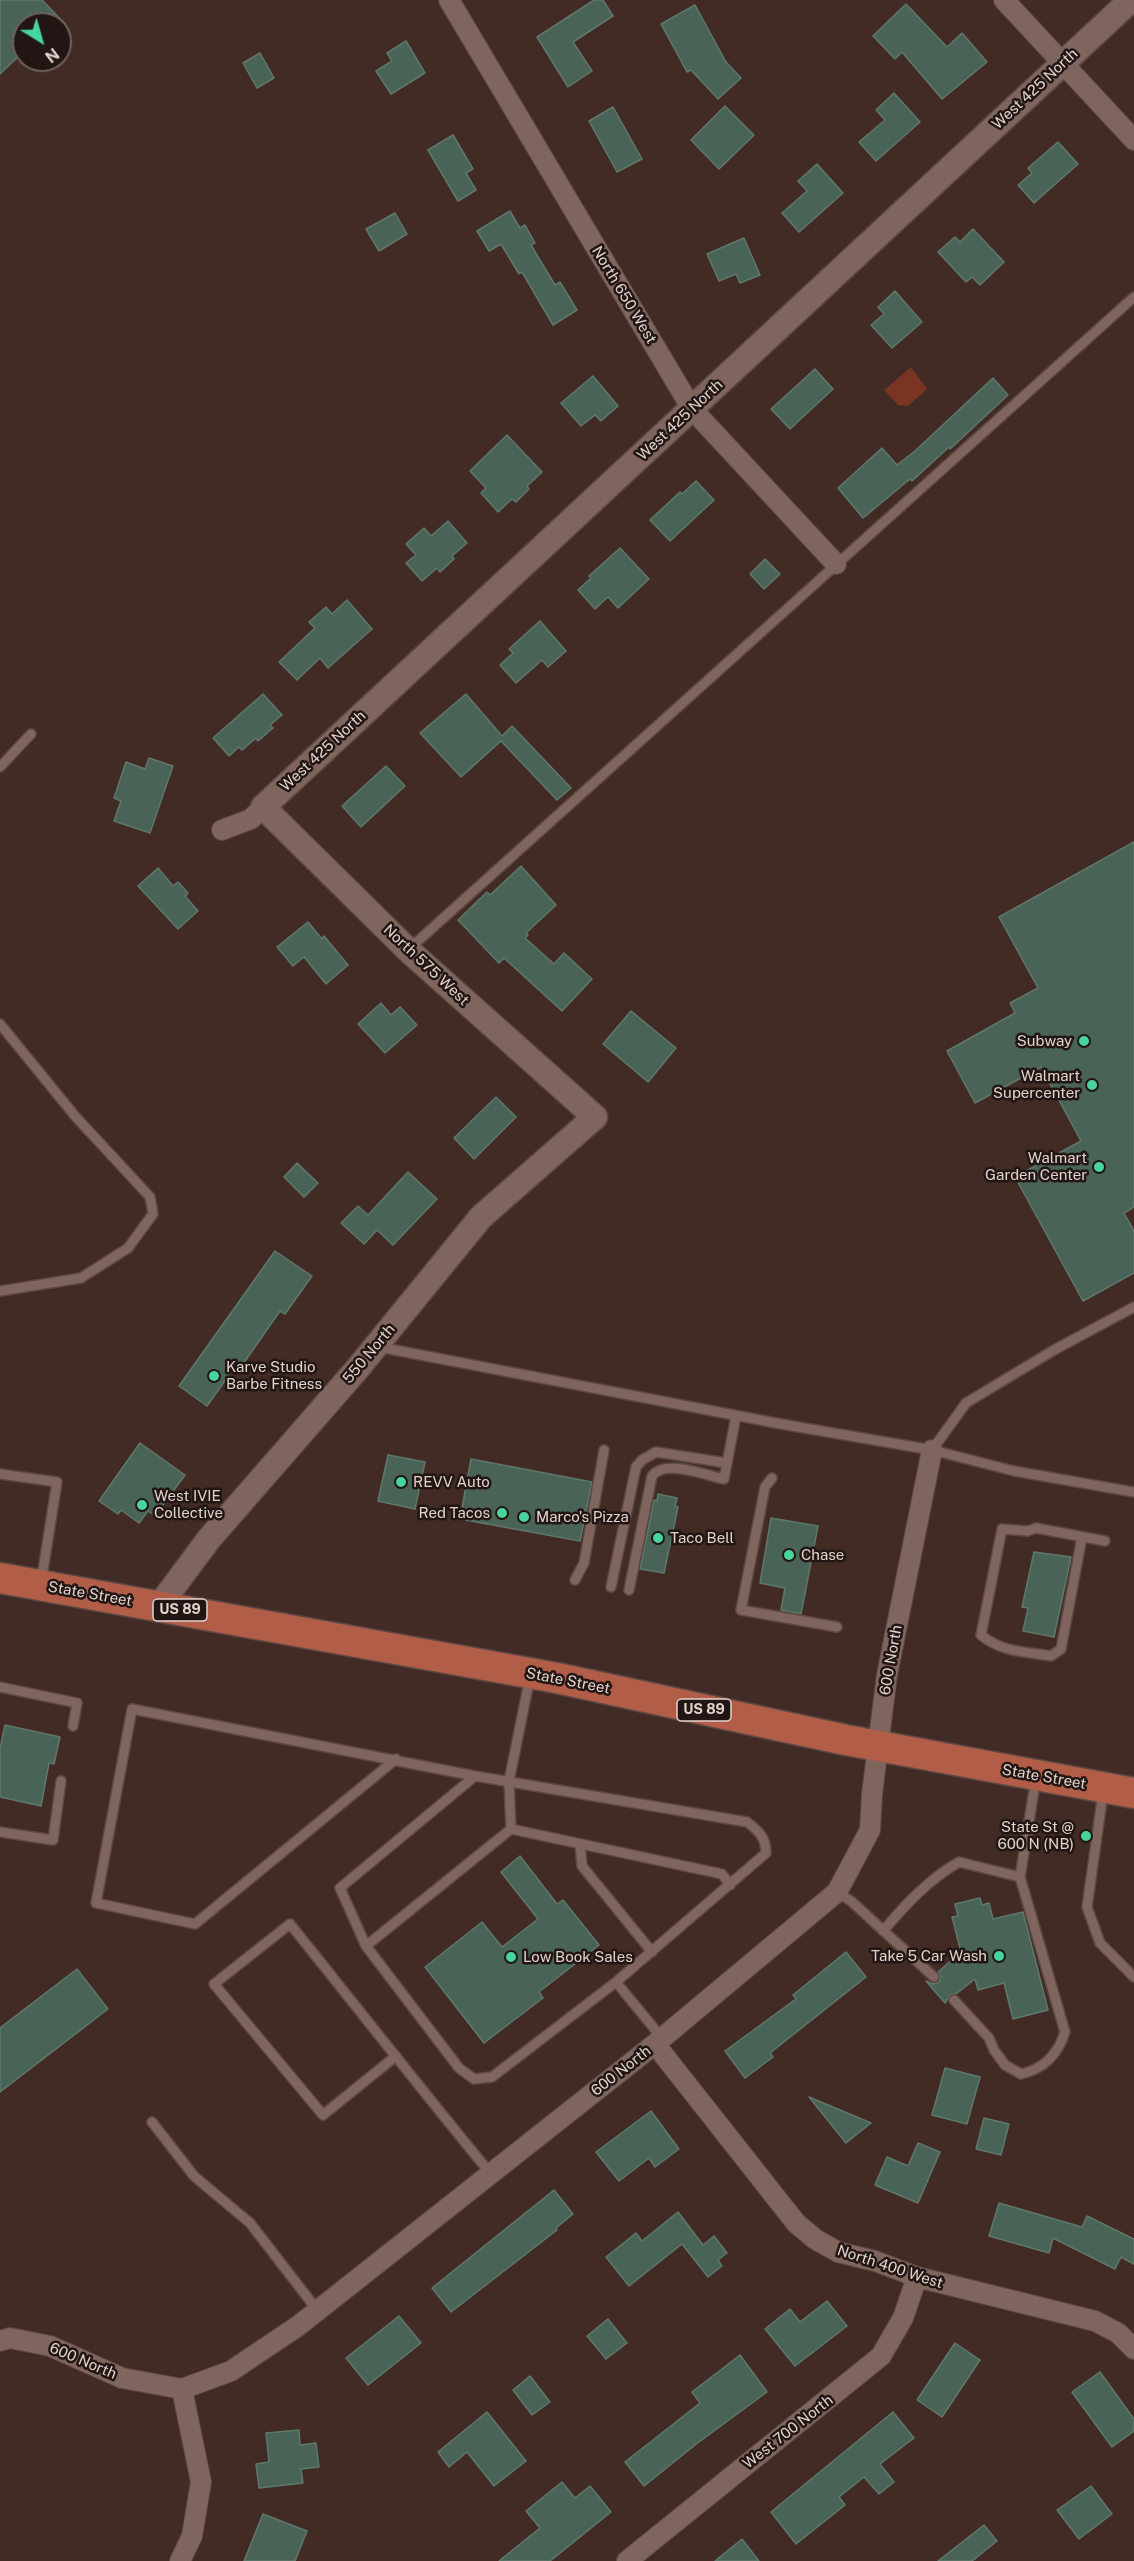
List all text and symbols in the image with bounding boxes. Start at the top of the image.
north arrow [12,12,72,72]
text: N [41,44,63,67]
street label: West 425 North [988,45,1082,133]
street label: North 650 West [588,243,660,347]
street label: West 425 North [633,376,727,464]
street label: West 425 North [276,707,370,795]
street label: North 575 West [379,921,473,1009]
place label: Subway [1017,1032,1072,1050]
marker: Subway [1077,1034,1091,1048]
place label: Walmart Supercenter [993,1067,1080,1102]
marker: Walmart Supercenter [1085,1078,1099,1092]
place label: Walmart Garden Center [985,1149,1087,1184]
marker: Walmart Garden Center [1092,1160,1106,1174]
street label: 550 North [339,1321,399,1387]
place label: Karve Studio Barbe Fitness [226,1358,322,1393]
marker: Karve Studio Barbe Fitness [207,1369,221,1383]
place label: REVV Auto [413,1473,490,1491]
marker: REVV Auto [394,1475,408,1489]
place label: West IVIE Collective [154,1487,223,1522]
marker: West IVIE Collective [135,1498,149,1512]
place label: Red Tacos [419,1504,490,1522]
marker: Red Tacos [495,1506,509,1520]
place label: Marco's Pizza [536,1508,629,1526]
marker: Marco's Pizza [517,1510,531,1524]
place label: Taco Bell [670,1529,734,1547]
marker: Taco Bell [651,1531,665,1545]
place label: Chase [801,1546,844,1564]
marker: Chase [782,1548,796,1562]
street label: State Street [47,1578,133,1610]
road number: US 89 [153,1599,207,1621]
street label: 600 North [876,1623,906,1697]
street label: State Street [525,1664,611,1698]
road number: US 89 [677,1699,731,1721]
street label: State Street [1001,1761,1087,1793]
place label: State St @ 600 N (NB) [997,1818,1074,1853]
marker: State St @ 600 N (NB) [1079,1829,1093,1843]
place label: Take 5 Car Wash [871,1947,987,1965]
place label: Low Book Sales [523,1948,633,1966]
marker: Take 5 Car Wash [992,1949,1006,1963]
marker: Low Book Sales [504,1950,518,1964]
street label: 600 North [587,2042,655,2100]
street label: North 400 West [835,2241,945,2293]
street label: 600 North [47,2339,119,2383]
street label: West 700 North [739,2391,837,2473]

